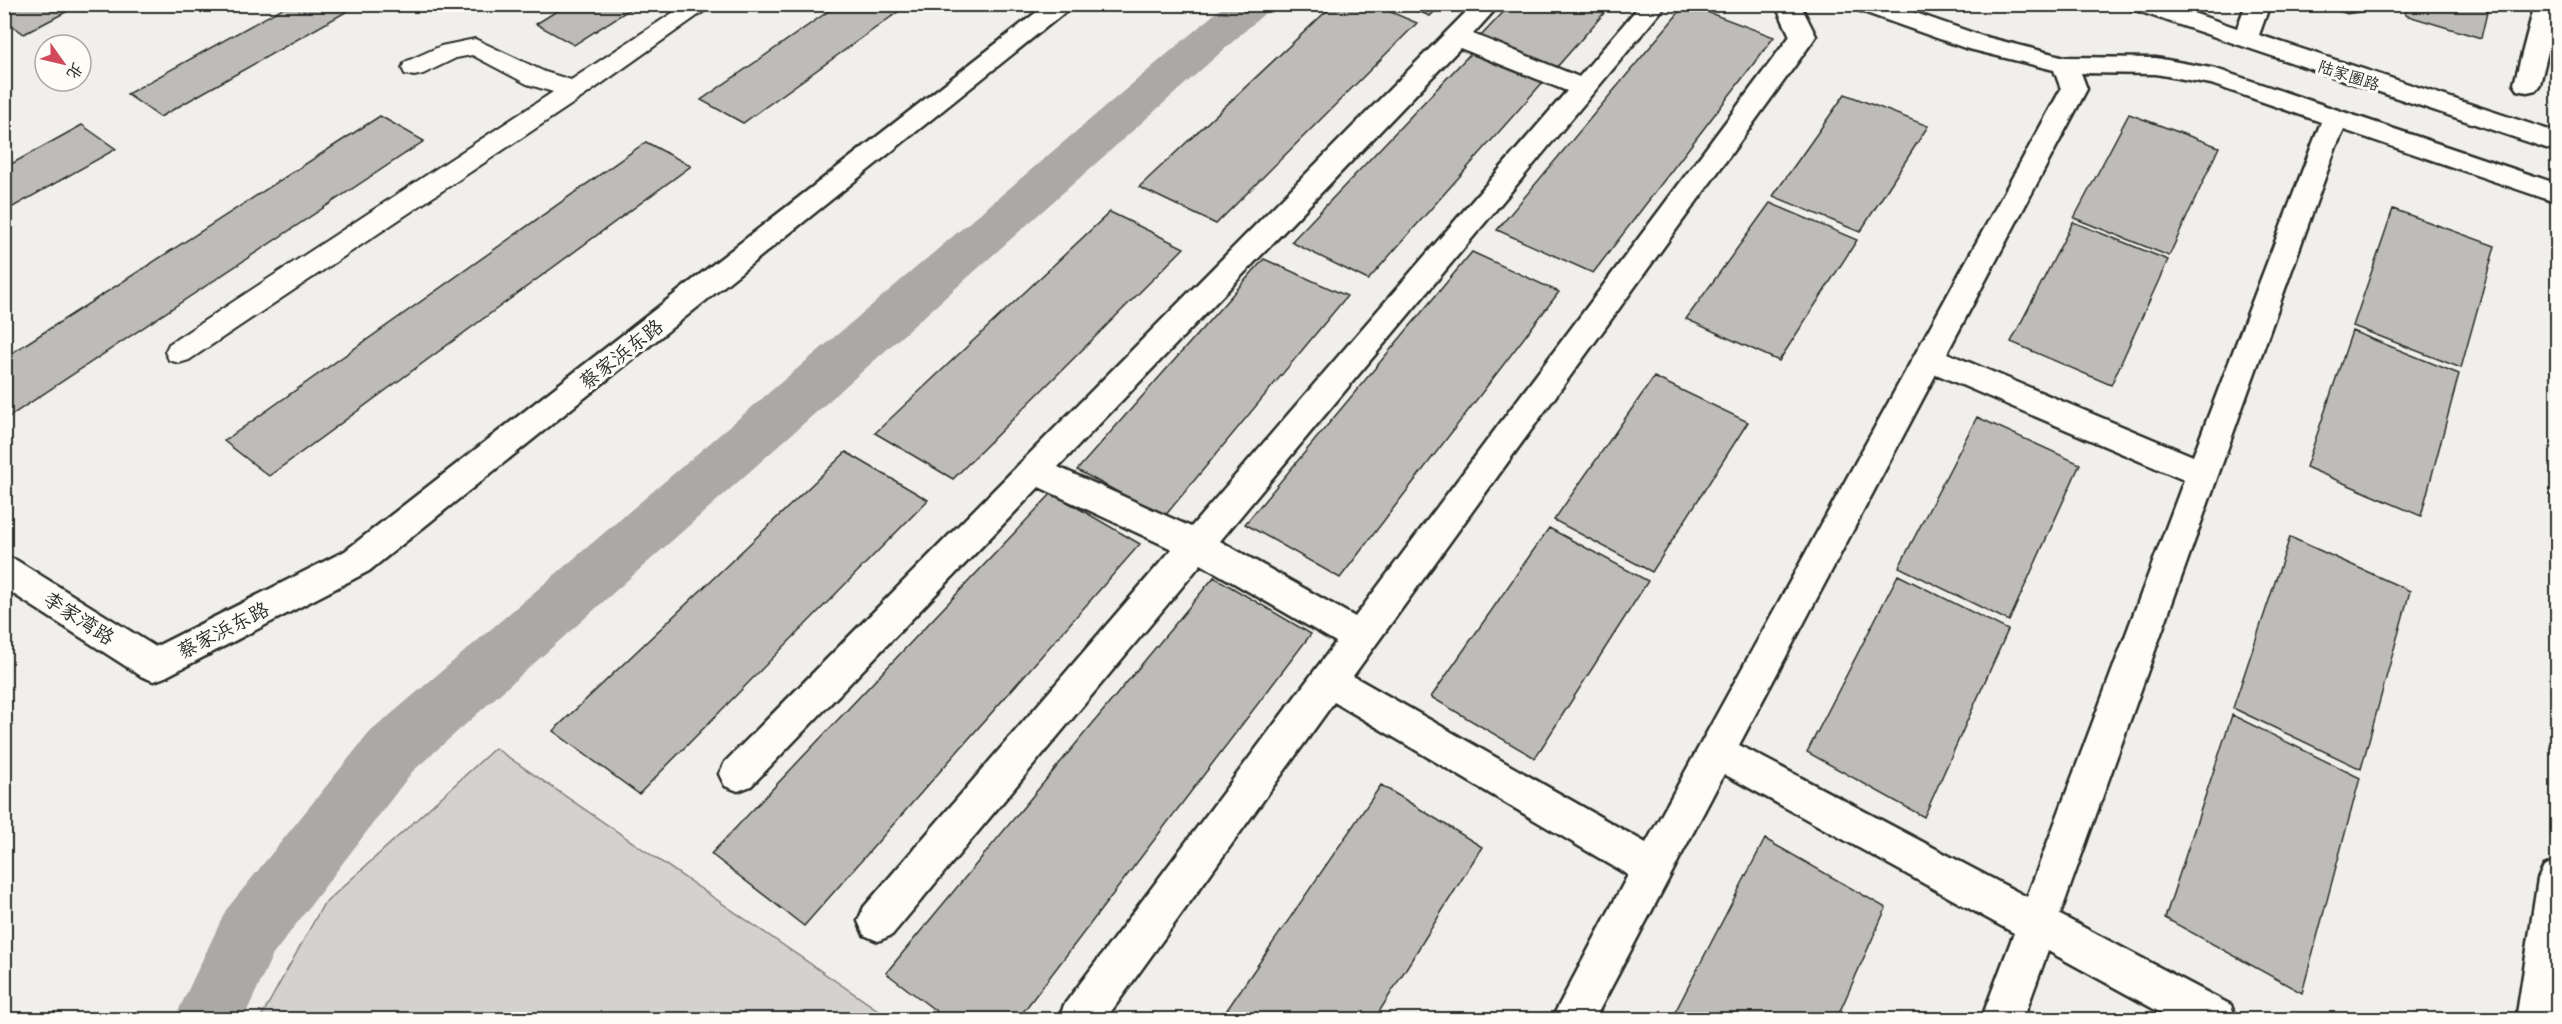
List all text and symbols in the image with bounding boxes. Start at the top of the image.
north arrow [33,33,93,93]
street label: 陆家圈路 [2315,55,2383,94]
text: 北 [63,59,89,84]
street label: 蔡家浜东路 [573,312,669,394]
street label: 李家湾路 [39,584,121,650]
street label: 蔡家浜东路 [172,594,274,663]

